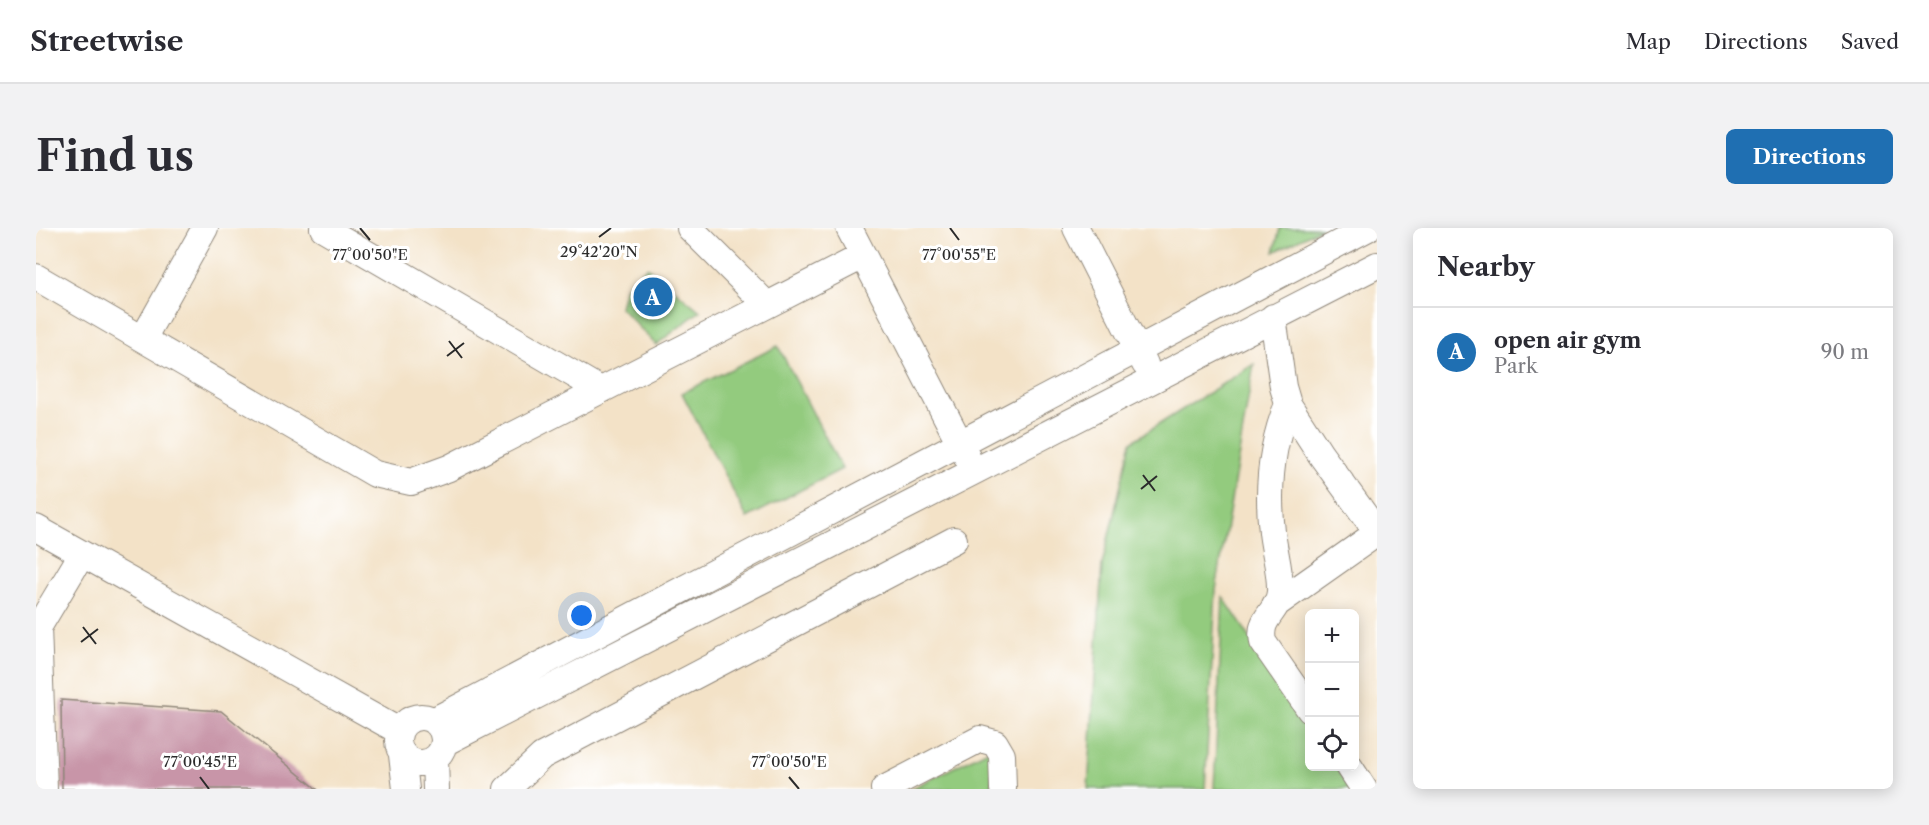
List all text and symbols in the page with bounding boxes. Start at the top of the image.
text: Streetwise [30,24,184,58]
text: Map [1626,29,1671,54]
text: Directions [1704,29,1808,54]
text: Saved [1841,29,1899,54]
button: Directions [1726,129,1893,184]
text: Find us [36,130,194,182]
text: 29°42'20"N [560,242,638,261]
text: 77°00'50"E [332,245,408,264]
text: 77°00'55"E [922,245,996,264]
text: Nearby [1437,251,1535,283]
pin: A [634,274,672,320]
text: open air gym [1494,327,1642,354]
text: A [1449,340,1464,364]
text: 90 m [1821,340,1869,364]
text: Park [1494,354,1537,378]
your location [567,601,596,630]
map controls [1305,609,1359,771]
button: + [1305,609,1359,663]
button: − [1305,663,1359,717]
button: locate [1305,717,1359,771]
text: 77°00'45"E [163,752,237,771]
text: 77°00'50"E [751,752,827,771]

